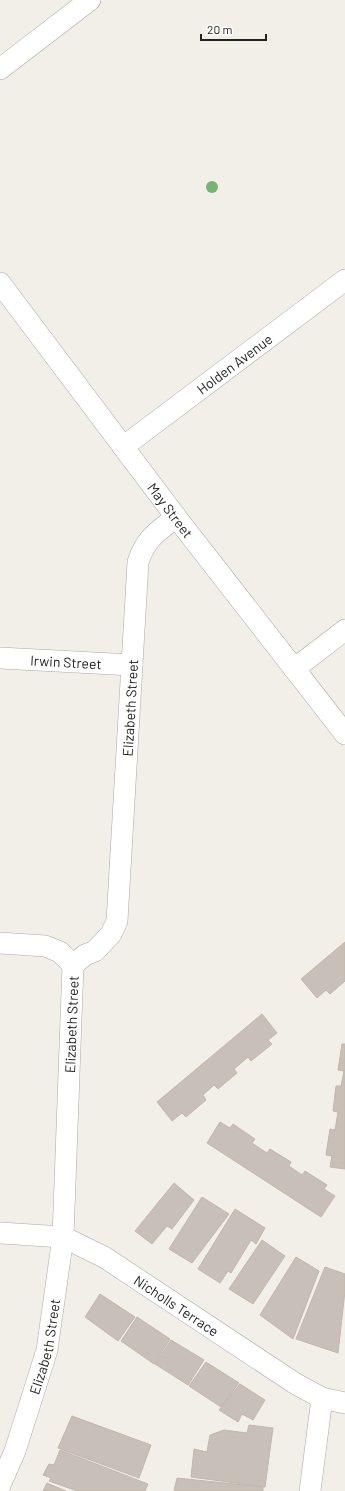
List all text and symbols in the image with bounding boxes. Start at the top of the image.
scale bar [201,16,266,42]
text: 20 m [207,22,233,36]
street label: Holden Avenue [193,330,275,397]
street label: May Street [144,479,197,541]
street label: Irwin Street [30,651,102,672]
street label: Elizabeth Street [118,659,141,757]
street label: Elizabeth Street [61,975,81,1073]
street label: Nicholls Terrace [131,1271,222,1339]
street label: Elizabeth Street [25,1298,63,1396]

